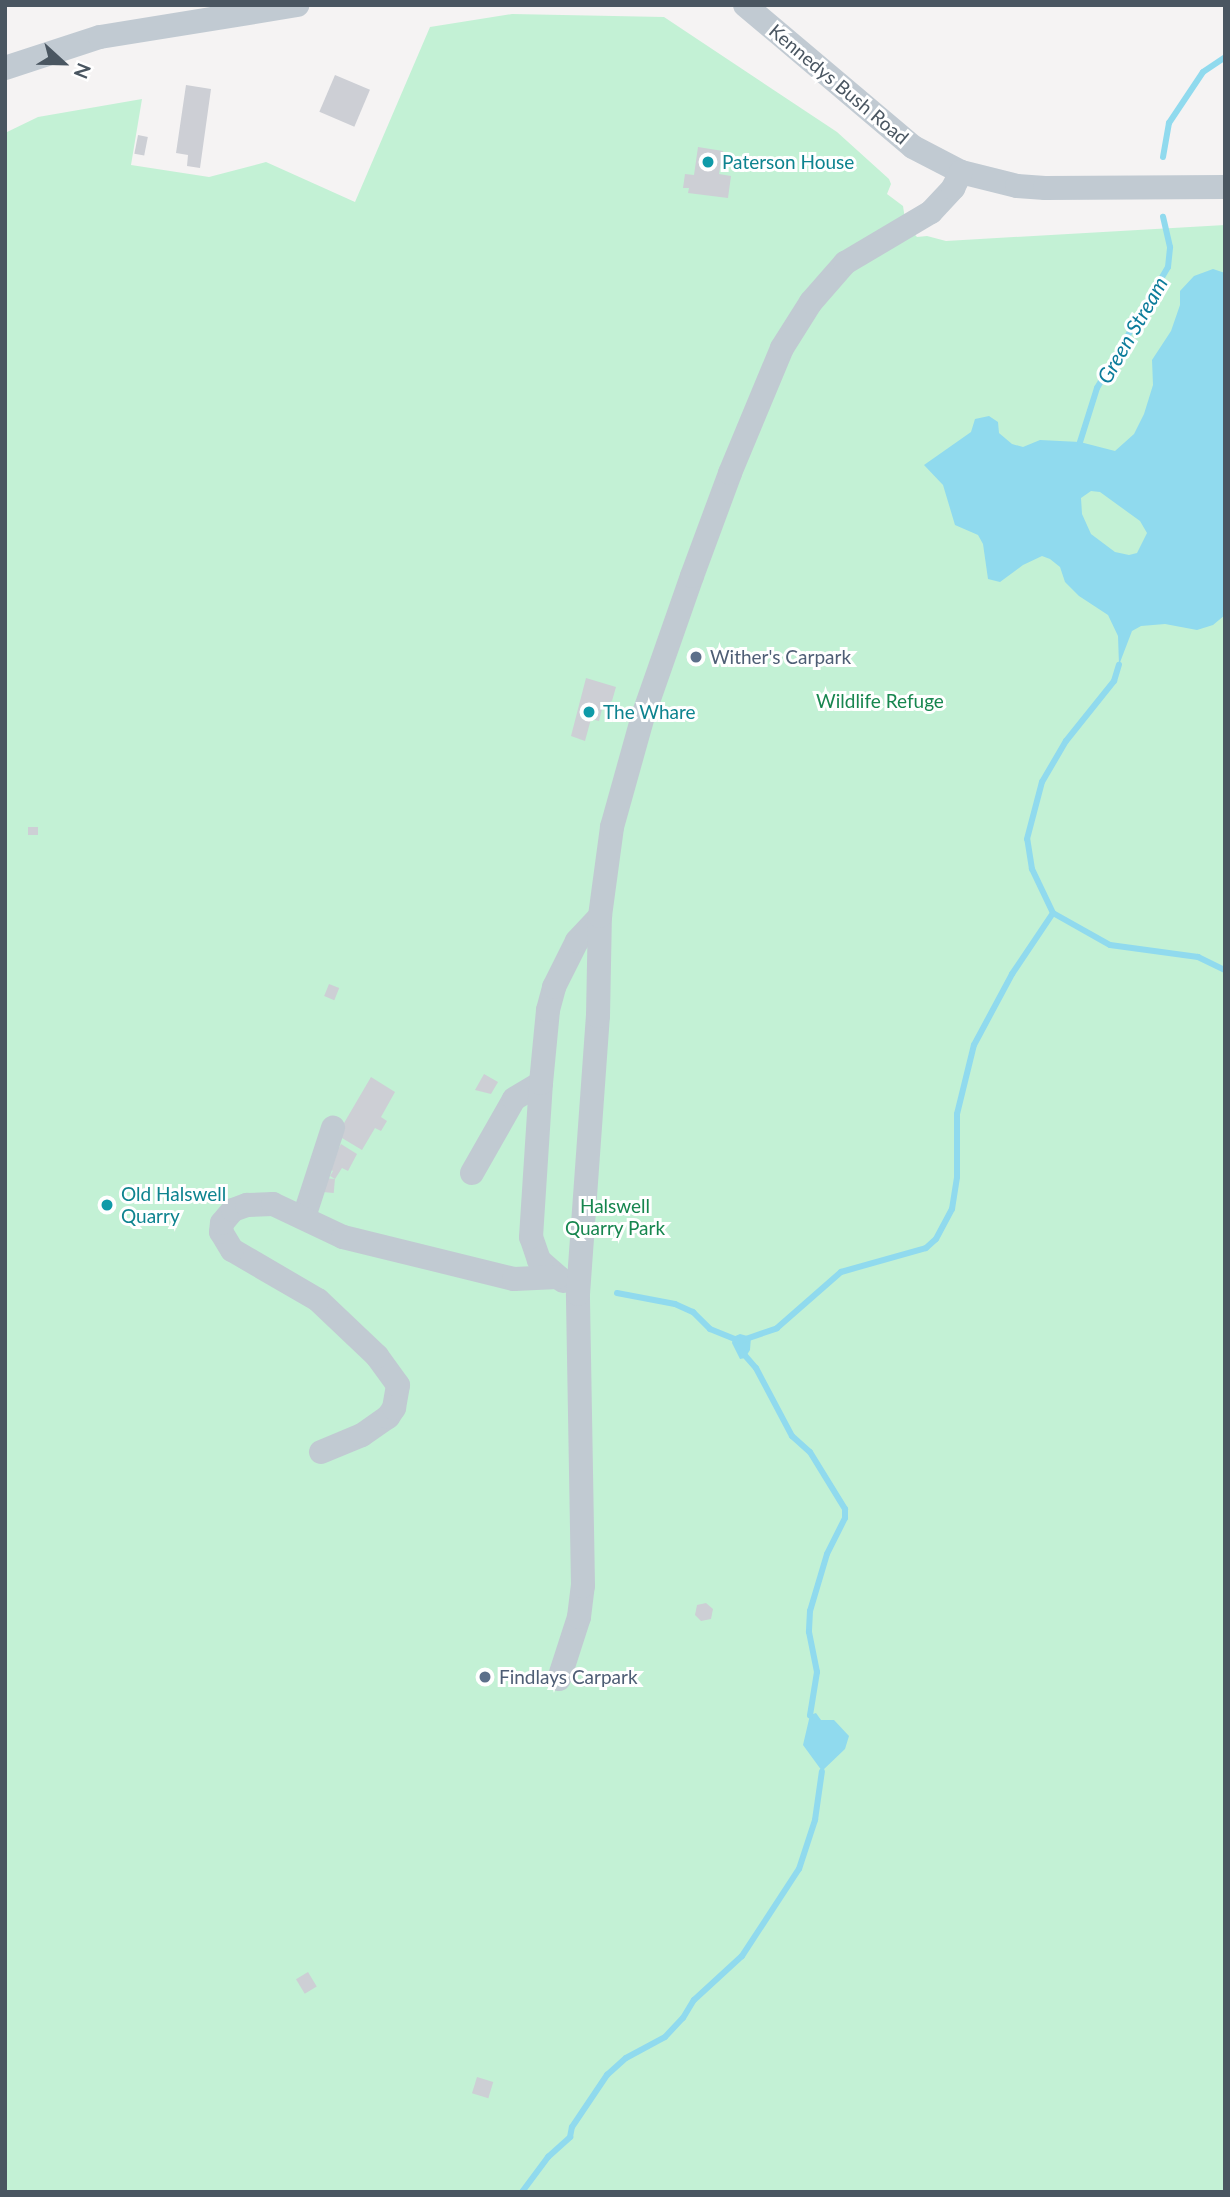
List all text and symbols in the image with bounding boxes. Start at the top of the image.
street label: Kennedys Bush Road [765,19,913,149]
north arrow [28,28,98,98]
text: N [70,60,96,82]
place label: Paterson House [722,151,854,173]
marker: Paterson House [700,154,716,170]
water label: Green Stream [1091,272,1173,388]
place label: Wither's Carpark [710,646,851,668]
marker: Wither's Carpark [688,649,704,665]
park label: Wildlife Refuge [816,690,944,712]
place label: The Whare [603,701,696,723]
marker: The Whare [581,704,597,720]
place label: Old Halswell Quarry [121,1183,226,1227]
park label: Halswell Quarry Park [565,1195,665,1239]
marker: Old Halswell Quarry [99,1197,115,1213]
place label: Findlays Carpark [499,1666,638,1688]
marker: Findlays Carpark [477,1669,493,1685]

